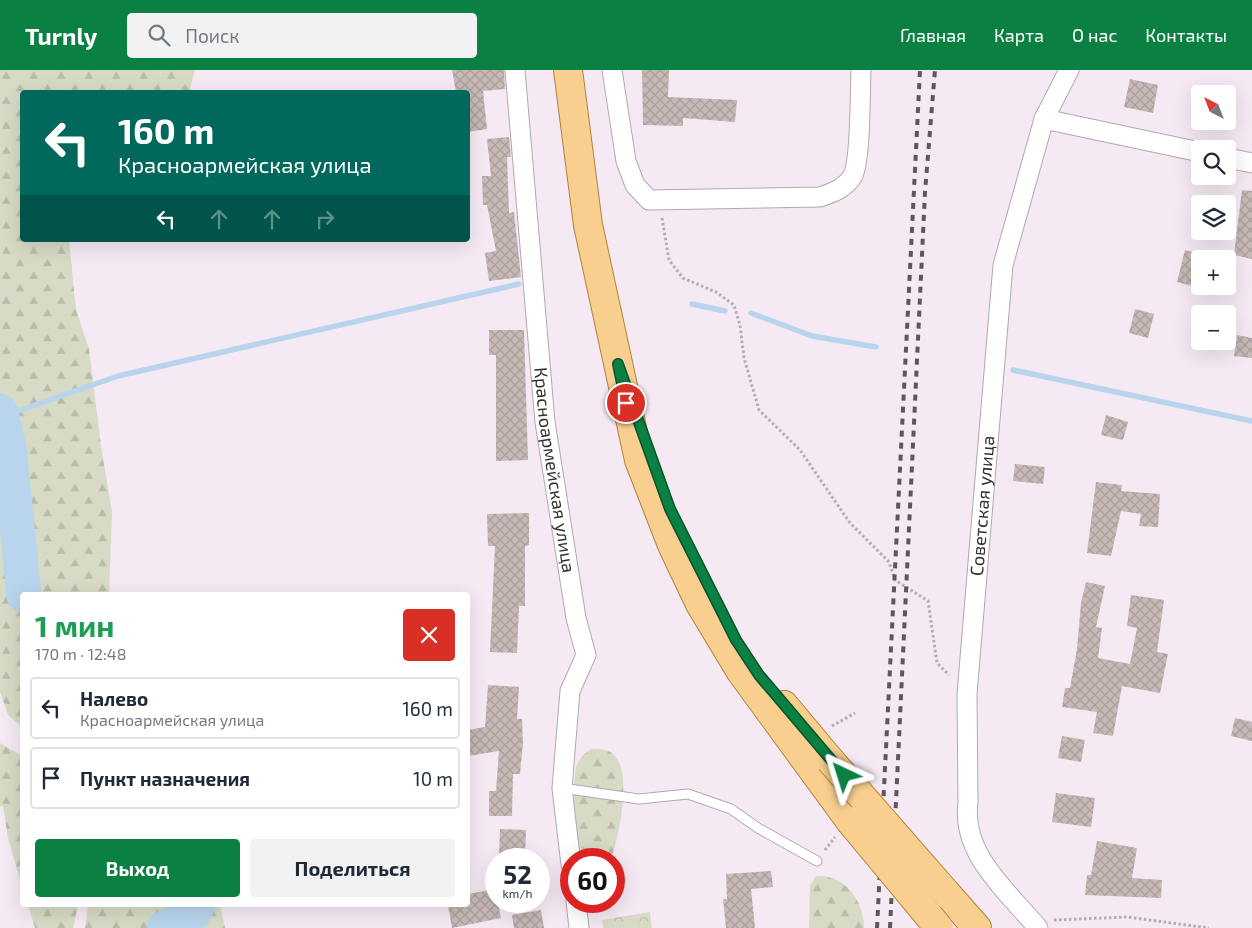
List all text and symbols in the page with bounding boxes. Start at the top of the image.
search box [127,13,477,58]
text: Turnly [25,21,97,50]
icon: search [145,21,173,49]
text: Поиск [185,24,240,47]
text: Главная [900,24,966,46]
text: Карта [994,24,1044,46]
text: О нас [1072,24,1117,46]
text: Контакты [1145,24,1227,46]
north arrow [1191,85,1236,130]
map controls [1191,85,1236,350]
text: 160 m [118,109,214,151]
icon: left [35,110,100,175]
button: search [1191,140,1236,185]
text: Красноармейская улица [118,151,372,177]
button: layers [1191,195,1236,240]
icon: left [152,205,180,233]
icon: ahead [205,205,233,233]
icon: ahead [258,205,286,233]
icon: right [311,205,339,233]
button: + [1191,250,1236,295]
button: − [1191,305,1236,350]
street label: Красноармейская улица [530,366,581,574]
pin [605,382,647,424]
icon: arrive [612,389,640,417]
street label: Советская улица [965,435,999,577]
text: 1 мин [35,607,114,643]
button: close [403,609,455,661]
text: 170 m · 12:48 [35,644,126,663]
text: Налево [80,687,148,710]
icon: left [37,694,65,722]
text: 160 m [402,697,453,720]
text: Красноармейская улица [80,710,264,729]
position arrow [817,748,869,800]
icon: arrive [37,764,65,792]
text: Пункт назначения [80,767,250,790]
text: 10 m [413,767,453,790]
button: Выход [35,839,240,897]
button: Поделиться [250,839,455,897]
speed limit sign: 60 [560,848,625,913]
text: 52 [503,859,532,889]
text: km/h [503,886,532,900]

